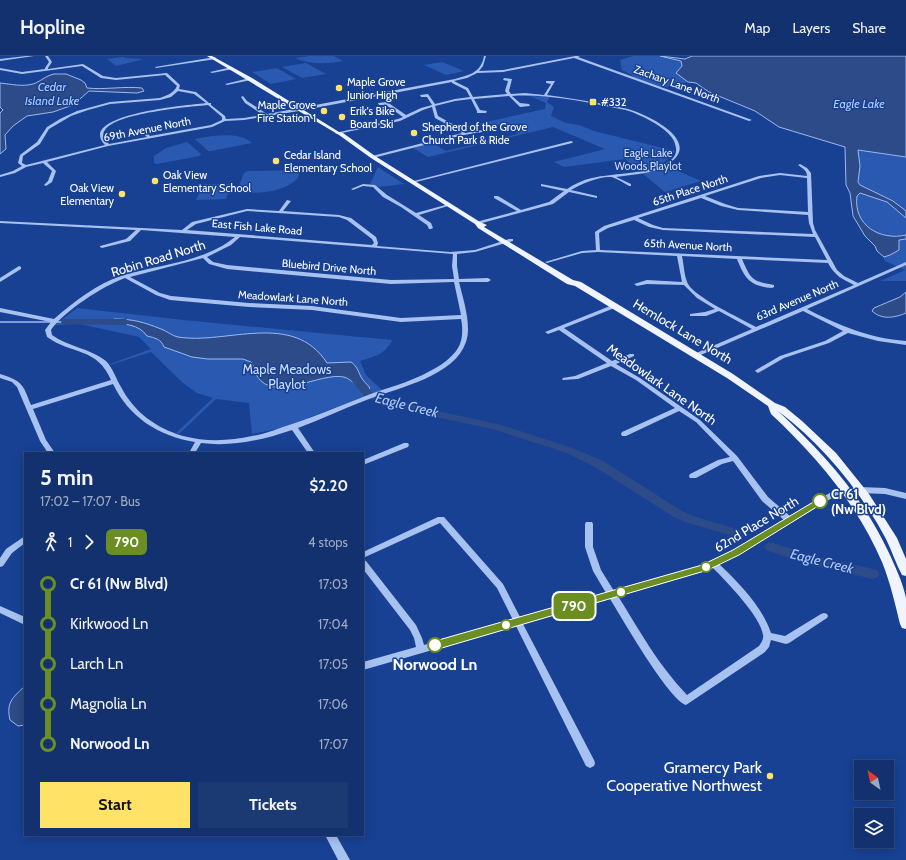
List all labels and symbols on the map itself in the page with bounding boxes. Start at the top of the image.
street label: Zachary Lane North [632,62,722,106]
place label: Maple Grove Junior High [346,75,406,102]
water label: Cedar Island Lake [25,79,80,108]
marker: Maple Grove Junior High [334,83,344,93]
place label: #332 [601,95,627,109]
water label: Eagle Lake [833,96,885,111]
marker: #332 [588,97,598,107]
place label: Maple Grove Fire Station 1 [257,98,316,125]
place label: Erik's Bike Board Ski [350,104,395,131]
marker: Maple Grove Fire Station 1 [319,106,329,116]
marker: Erik's Bike Board Ski [337,112,347,122]
street label: 69th Avenue North [102,114,192,144]
place label: Shepherd of the Grove Church Park & Ride [422,120,527,147]
marker: Shepherd of the Grove Church Park & Ride [409,128,419,138]
park label: Eagle Lake Woods Playlot [615,146,682,173]
place label: Cedar Island Elementary School [284,148,373,175]
marker: Cedar Island Elementary School [271,156,281,166]
place label: Oak View Elementary School [163,168,252,195]
street label: 65th Place North [651,171,729,209]
marker: Oak View Elementary School [150,176,160,186]
place label: Oak View Elementary [60,181,114,208]
marker: Oak View Elementary [117,189,127,199]
street label: East Fish Lake Road [211,216,303,238]
street label: Robin Road North [109,236,207,280]
street label: 65th Avenue North [643,236,733,254]
street label: Bluebird Drive North [281,256,377,278]
street label: 63rd Avenue North [754,276,840,324]
street label: Meadowlark Lane North [237,287,349,309]
street label: Hemlock Lane North [630,295,736,367]
street label: Meadowlark Lane North [604,340,720,428]
park label: Maple Meadows Playlot [243,361,332,392]
water label: Eagle Creek [374,388,441,422]
place label: Cr 61 (Nw Blvd) [831,486,886,517]
street label: 62nd Place North [711,493,801,555]
marker: Cr 61 (Nw Blvd) [812,493,828,509]
water label: Eagle Creek [789,544,856,578]
unlabelled marker [700,561,712,573]
unlabelled marker [615,586,627,598]
line badge: 790 [551,593,597,619]
unlabelled marker [500,619,512,631]
marker: Norwood Ln [427,637,443,653]
place label: Norwood Ln [393,655,477,674]
place label: Gramercy Park Cooperative Northwest [606,758,763,795]
north arrow [854,760,894,800]
marker: Gramercy Park Cooperative Northwest [765,771,775,781]

